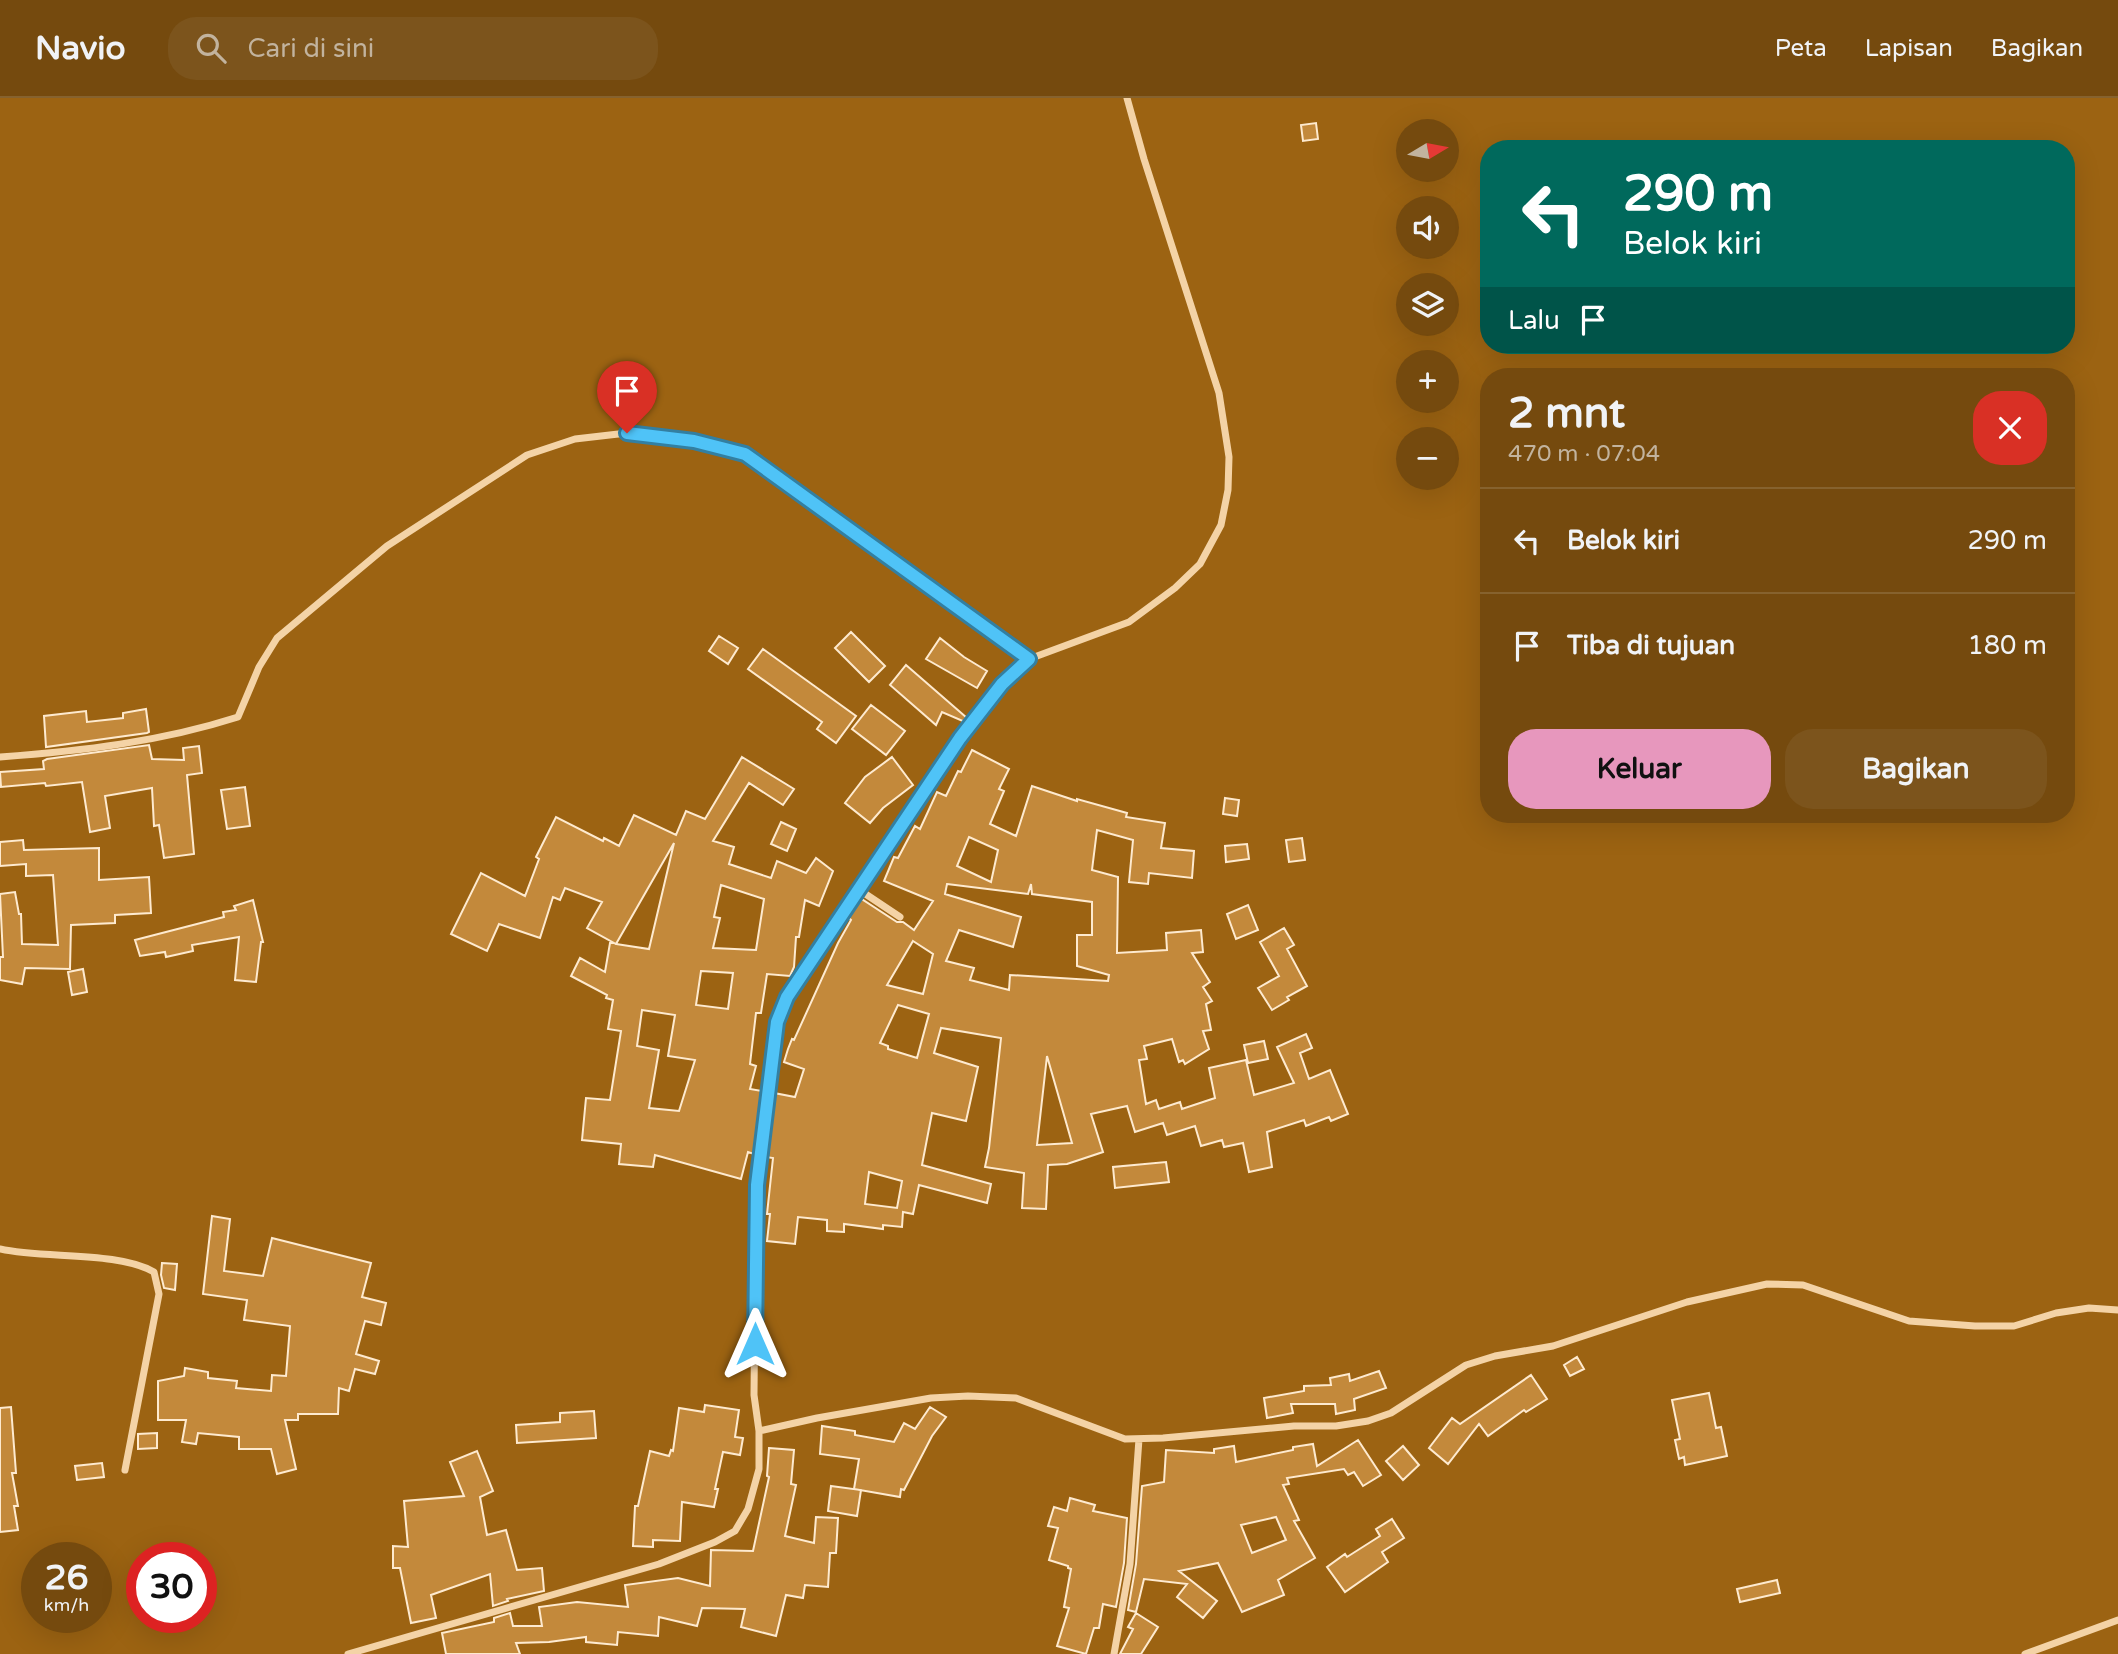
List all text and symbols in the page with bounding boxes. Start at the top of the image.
search box [168,17,658,80]
text: Navio [35,29,126,68]
icon: search [192,29,230,67]
text: Cari di sini [248,33,374,64]
text: Peta [1775,34,1827,63]
text: Lapisan [1865,34,1953,63]
text: Bagikan [1991,34,2083,63]
north arrow [1396,119,1460,182]
map controls [1396,119,1459,490]
text: 290 m [1623,165,1773,224]
icon: left [1508,168,1599,259]
button: sound [1396,196,1459,259]
text: Belok kiri [1623,225,1762,263]
button: layers [1396,273,1459,336]
icon: arrive [1574,301,1612,339]
text: Lalu [1508,305,1560,336]
button: + [1396,350,1459,413]
pin [597,361,657,433]
icon: arrive [608,372,646,410]
text: 2 mnt [1508,388,1625,439]
button: close [1973,391,2047,465]
button: − [1396,427,1459,490]
text: 470 m · 07:04 [1508,440,1660,468]
icon: left [1508,522,1546,560]
text: Belok kiri [1567,525,1680,556]
text: 290 m [1967,525,2047,556]
icon: arrive [1508,627,1546,665]
text: Tiba di tujuan [1567,630,1735,661]
text: 180 m [1967,630,2047,661]
button: Keluar [1508,729,1771,809]
button: Bagikan [1785,729,2047,809]
position arrow [718,1307,792,1381]
speed limit sign: 30 [126,1542,217,1633]
text: 26 [45,1557,88,1599]
text: km/h [44,1594,89,1616]

